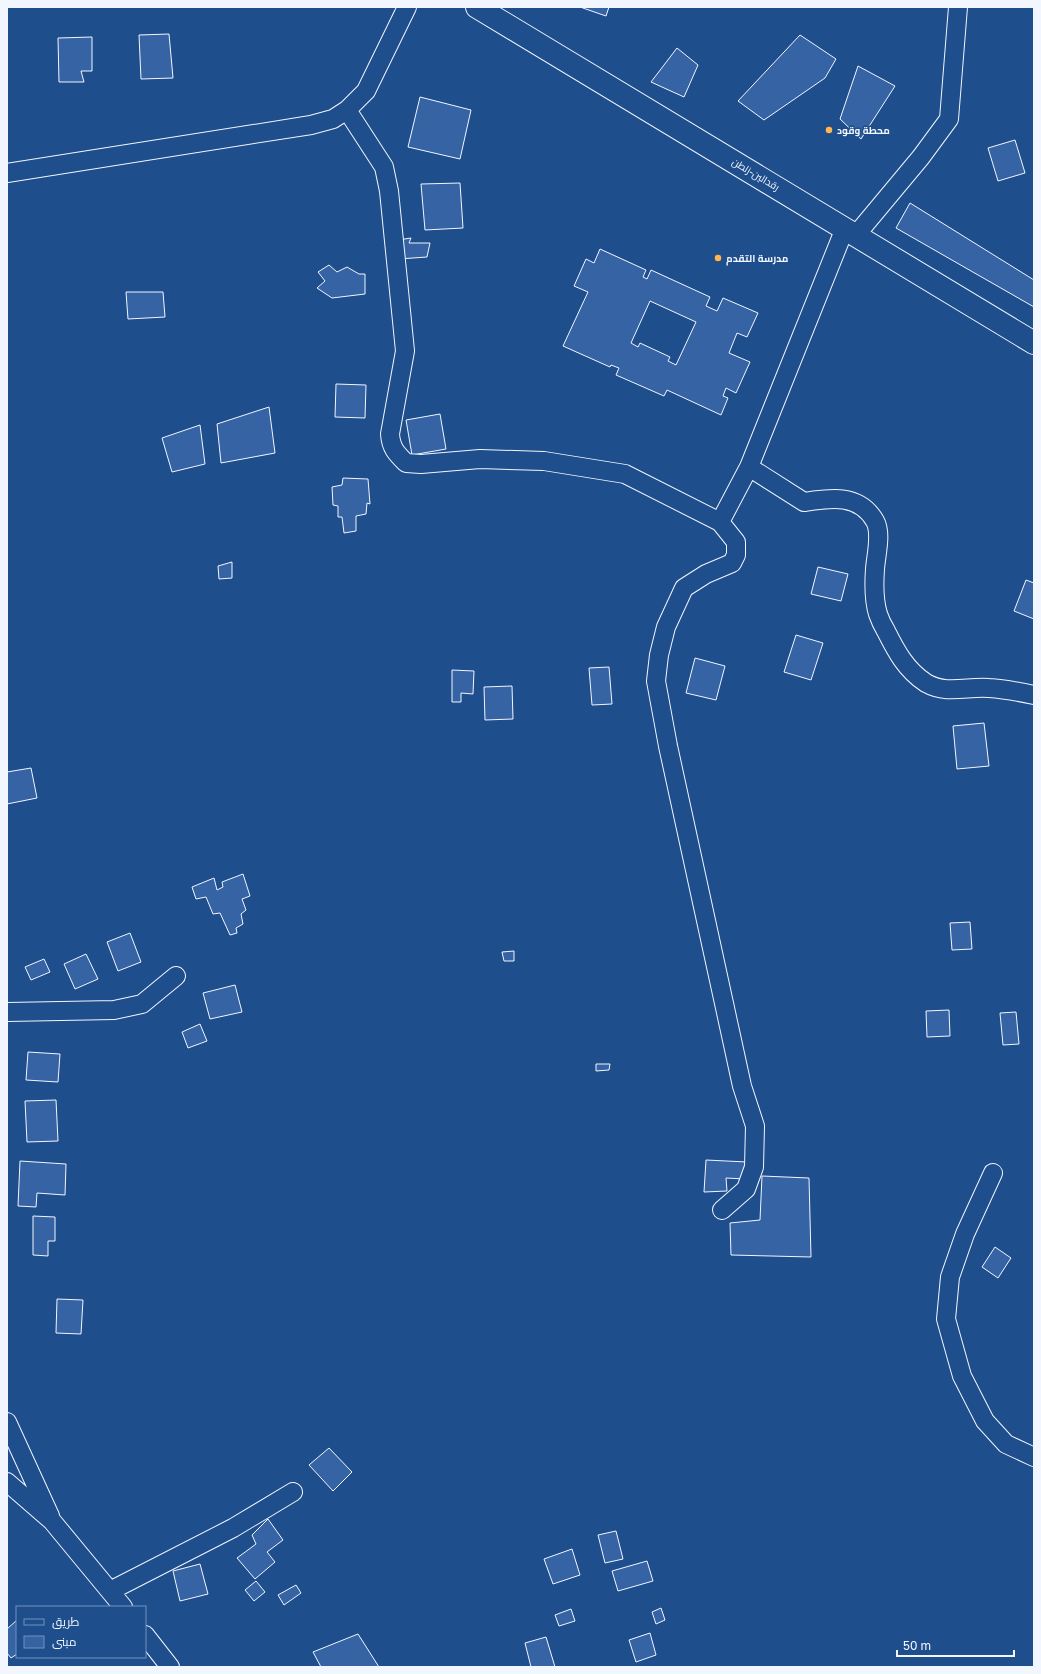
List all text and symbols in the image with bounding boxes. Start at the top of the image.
place label: محطة وقود [837,124,890,137]
marker: محطة وقود [824,125,834,135]
street label: رقدالين-زلطن [730,155,782,194]
place label: مدرسة التقدم [726,252,788,266]
marker: مدرسة التقدم [713,253,723,263]
legend [16,1606,146,1658]
text: طريق [52,1614,80,1629]
scale bar [897,1632,1014,1658]
text: مبنى [52,1634,77,1649]
text: 50 m [903,1638,931,1653]

